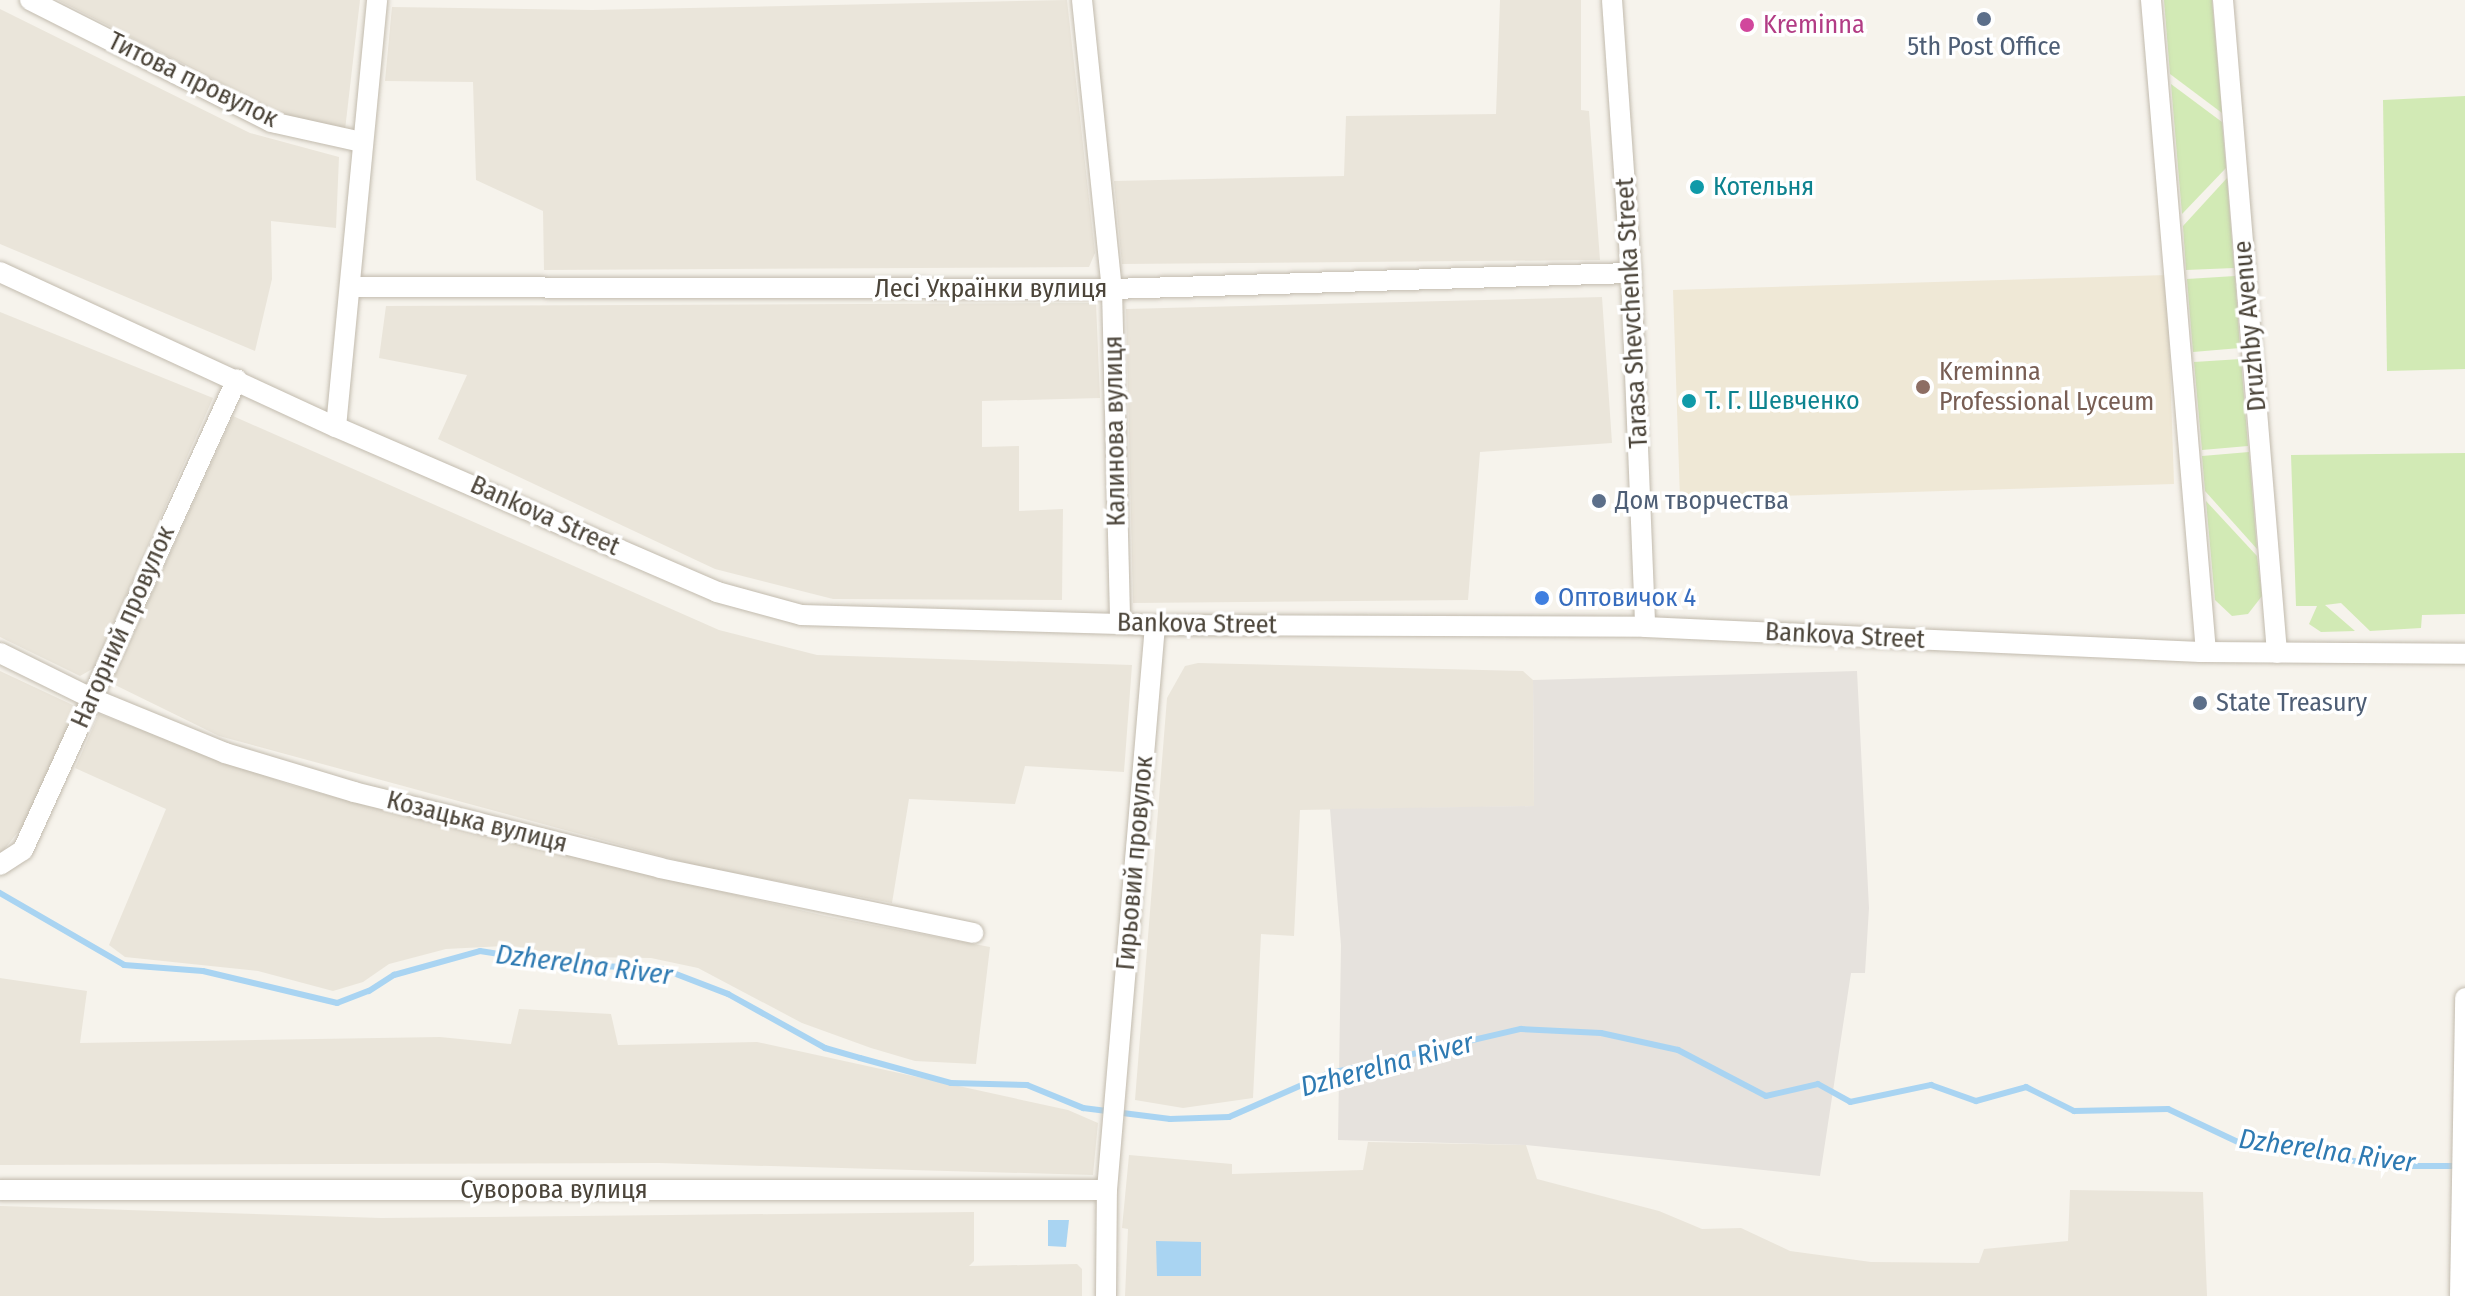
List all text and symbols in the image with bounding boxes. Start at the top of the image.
place label: Kreminna [1763,9,1865,41]
marker: 5th Post Office [1975,10,1993,28]
marker: Kreminna [1738,16,1756,34]
street label: Титова провулок [103,25,283,135]
place label: 5th Post Office [1907,31,2061,63]
place label: Котельня [1713,171,1814,203]
street label: Tarasa Shevchenka Street [1609,177,1655,449]
marker: Котельня [1688,178,1706,196]
street label: Druzhby Avenue [2227,239,2273,413]
street label: Лесі Українки вулиця [874,273,1108,305]
street label: Калинова вулиця [1098,335,1132,527]
place label: Kreminna Professional Lyceum [1939,356,2154,418]
marker: Kreminna Professional Lyceum [1914,378,1932,396]
place label: Т. Г. Шевченко [1705,385,1860,417]
marker: Т. Г. Шевченко [1680,392,1698,410]
street label: Bankova Street [466,469,624,563]
place label: Дом творчества [1615,485,1789,517]
marker: Дом творчества [1590,492,1608,510]
street label: Нагорний провулок [64,521,182,733]
place label: Оптовичок 4 [1558,582,1696,614]
marker: Оптовичок 4 [1533,589,1551,607]
street label: Bankova Street [1117,607,1277,641]
street label: Bankova Street [1764,616,1926,656]
place label: State Treasury [2216,687,2367,719]
marker: State Treasury [2191,694,2209,712]
street label: Гирьовий провулок [1110,755,1160,971]
street label: Козацька вулиця [383,784,571,860]
water label: Dzherelna River [494,938,674,992]
water label: Dzherelna River [1297,1026,1477,1104]
water label: Dzherelna River [2237,1122,2417,1180]
street label: Суворова вулиця [460,1174,648,1206]

